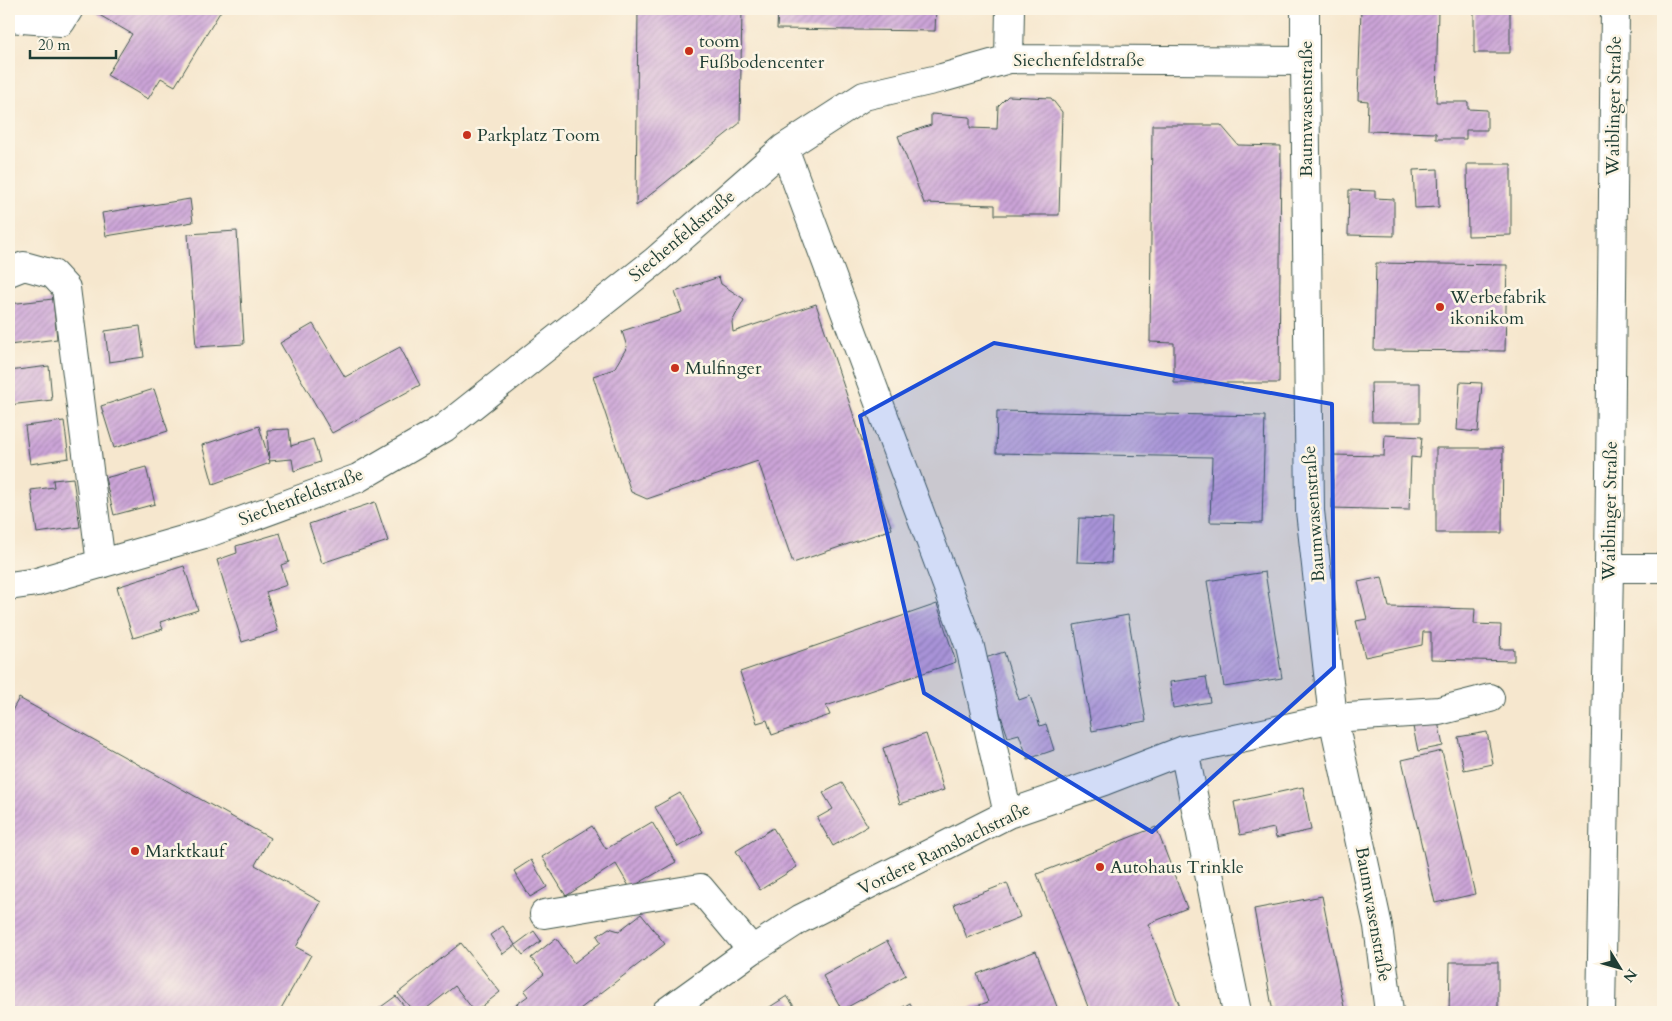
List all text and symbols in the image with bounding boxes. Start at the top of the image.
scale bar [30,28,116,60]
place label: toom Fußbodencenter [699,29,825,75]
text: 20 m [38,35,70,55]
street label: Waiblinger Straße [1600,36,1628,177]
street label: Baumwasenstraße [1294,41,1319,177]
marker: toom Fußbodencenter [683,45,695,57]
street label: Siechenfeldstraße [1013,48,1145,73]
place label: Parkplatz Toom [477,123,601,148]
marker: Parkplatz Toom [461,129,473,141]
street label: Siechenfeldstraße [624,184,740,288]
place label: Werbefabrik ikonikom [1449,285,1547,331]
marker: Werbefabrik ikonikom [1434,301,1446,313]
place label: Mulfinger [685,356,762,381]
marker: Mulfinger [669,362,681,374]
street label: Waiblinger Straße [1596,441,1624,582]
street label: Baumwasenstraße [1297,445,1331,583]
street label: Siechenfeldstraße [235,462,367,532]
street label: Vordere Ramsbachstraße [854,796,1034,902]
place label: Marktkauf [145,839,228,864]
marker: Marktkauf [129,845,141,857]
street label: Baumwasenstraße [1349,845,1397,983]
place label: Autohaus Trinkle [1110,855,1244,880]
marker: Autohaus Trinkle [1094,861,1106,873]
north arrow [1594,944,1644,994]
text: N [1619,965,1641,986]

